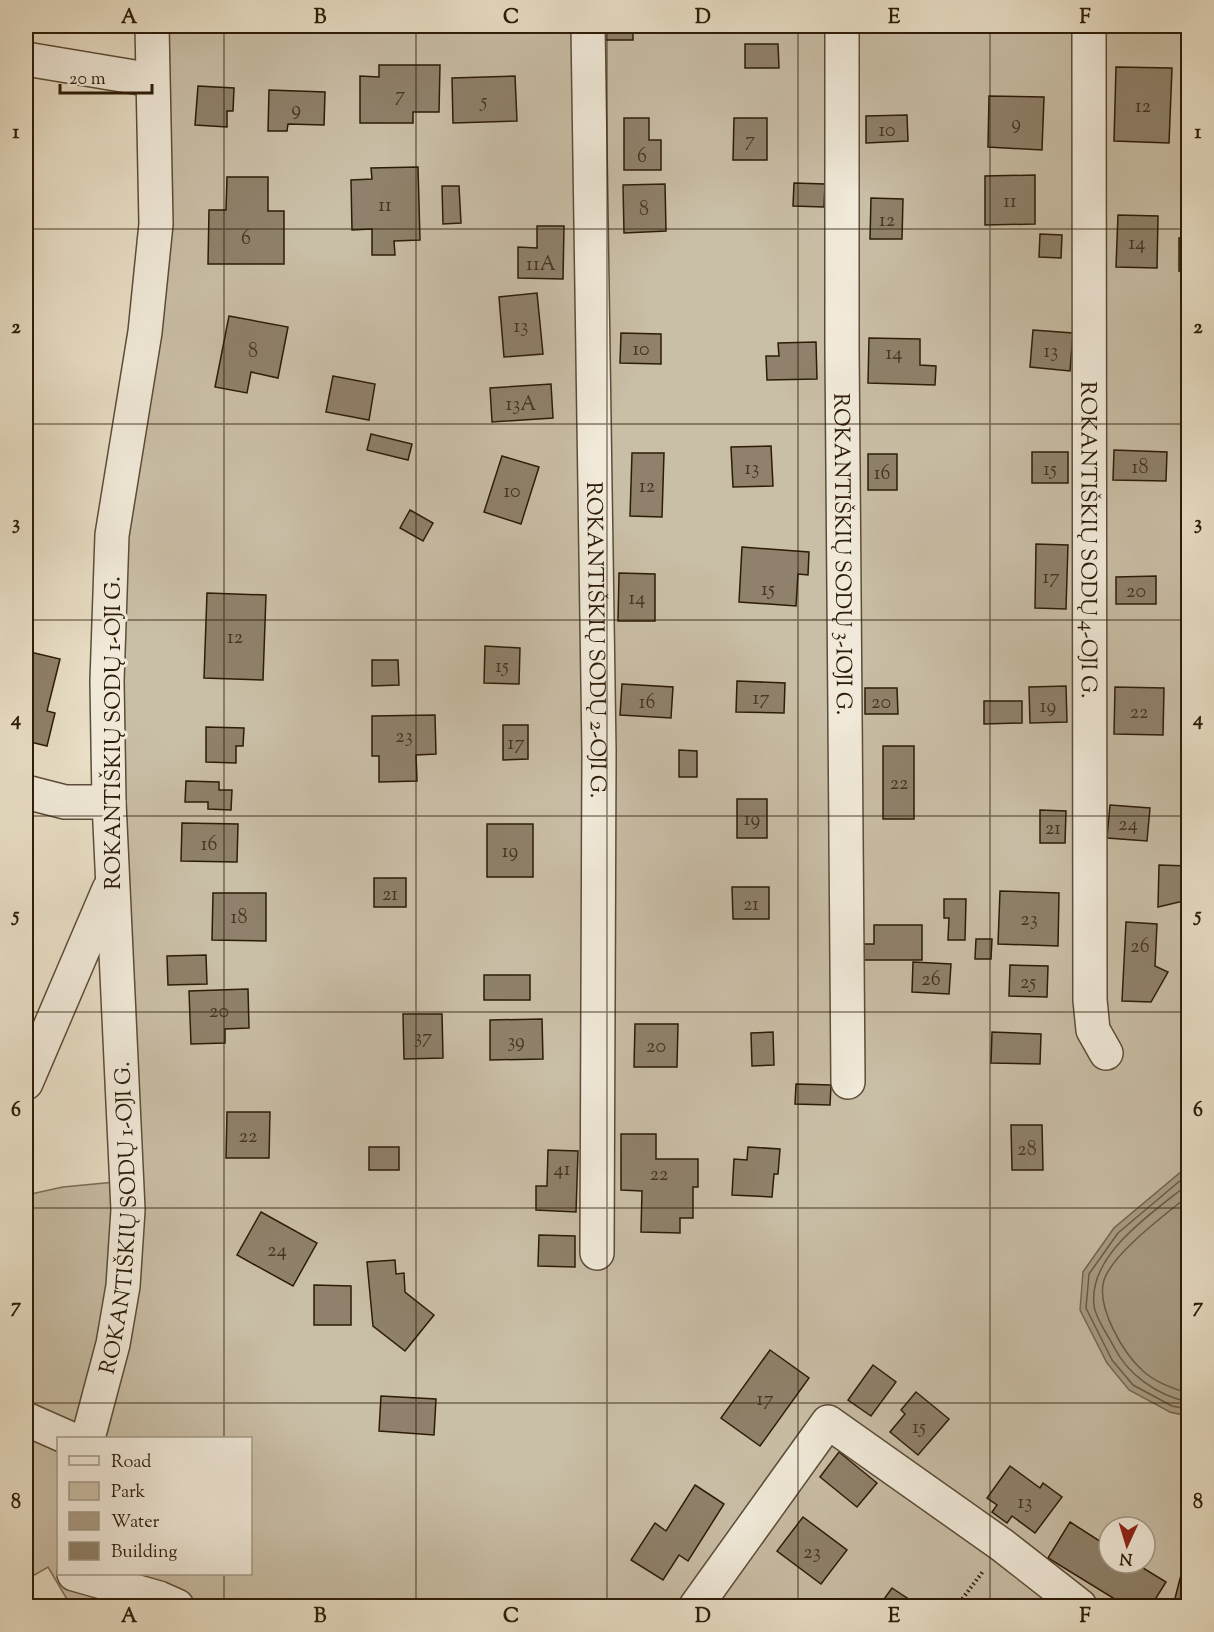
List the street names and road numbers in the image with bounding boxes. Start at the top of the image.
street label: ROKANTIŠKIŲ SODŲ 4-OJI G. [1070,381,1103,699]
street label: ROKANTIŠKIŲ SODŲ 3-IOJI G. [823,393,858,715]
street label: ROKANTIŠKIŲ SODŲ 2-OJI G. [576,481,612,798]
street label: ROKANTIŠKIŲ SODŲ 1-OJI G. [98,576,131,890]
street label: ROKANTIŠKIŲ SODŲ 1-OJI G. [93,1061,147,1378]

